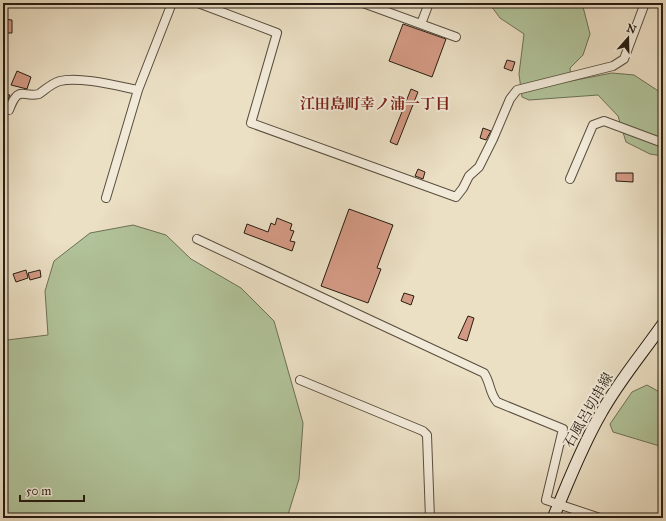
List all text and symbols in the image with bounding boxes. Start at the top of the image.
north arrow [608,18,648,58]
text: N [625,21,638,37]
district label: 江田島町幸ノ浦一丁目 [300,95,450,113]
street label: 石風呂切串線 [560,370,617,451]
scale bar [20,477,84,503]
text: 50 m [26,484,51,498]

